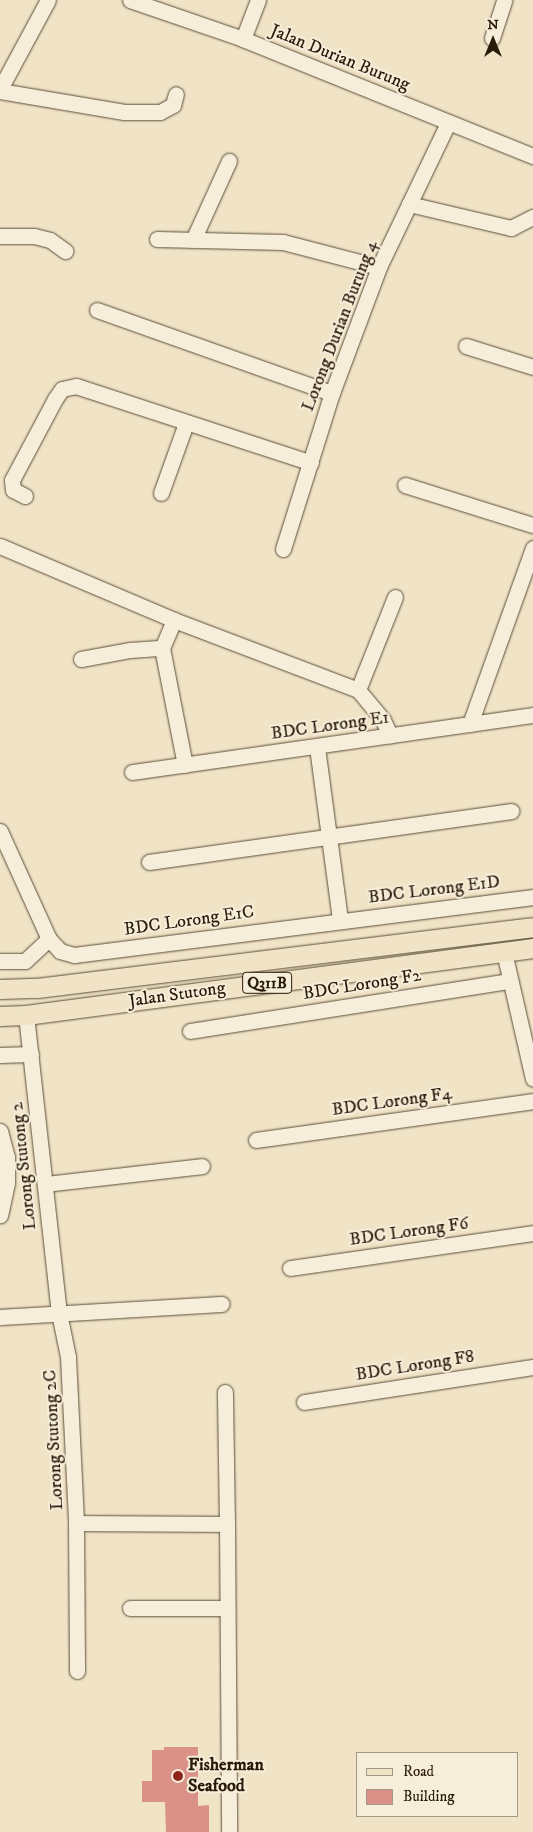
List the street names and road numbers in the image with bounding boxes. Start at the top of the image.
street label: Jalan Durian Burung [267,20,413,96]
street label: Lorong Durian Burung 4 [297,237,383,415]
street label: BDC Lorong E1 [270,707,390,745]
street label: BDC Lorong E1D [367,871,501,909]
street label: BDC Lorong E1C [123,901,255,941]
street label: BDC Lorong F2 [301,965,423,1005]
road number: Q311B [242,970,292,996]
street label: Jalan Stutong [127,978,227,1012]
street label: BDC Lorong F4 [331,1083,453,1121]
street label: Lorong Stutong 2 [7,1101,41,1231]
street label: BDC Lorong F6 [348,1213,470,1251]
street label: BDC Lorong F8 [354,1346,476,1386]
street label: Lorong Stutong 2C [40,1369,68,1511]

